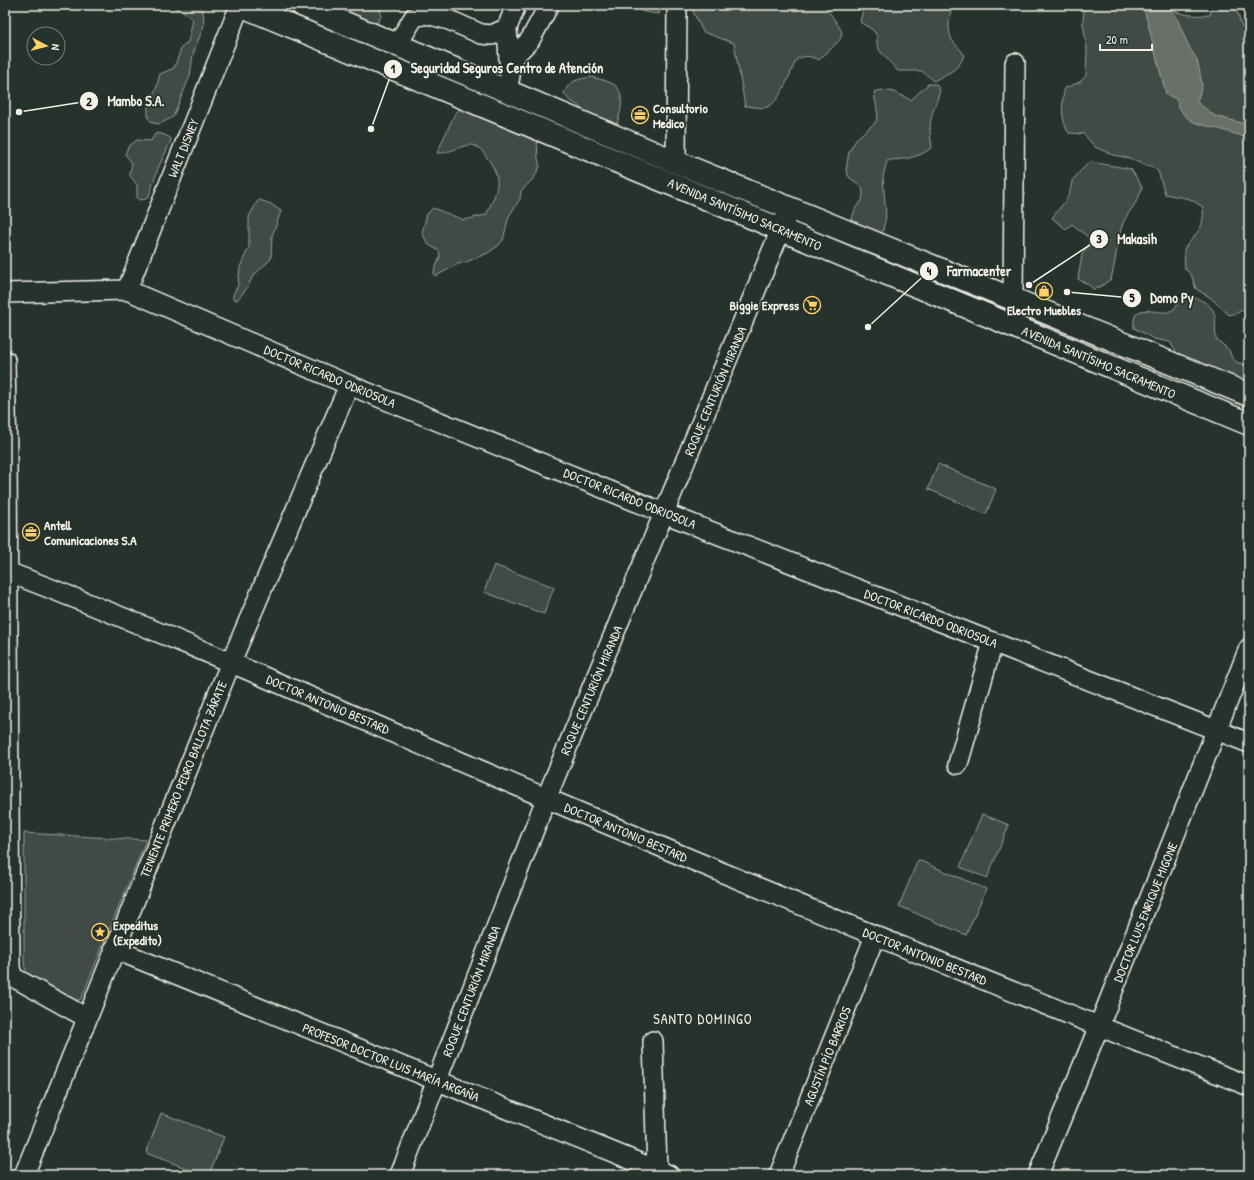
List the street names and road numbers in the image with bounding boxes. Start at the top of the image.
street label: WALT DISNEY [163,116,203,180]
street label: AVENIDA SANTÍSIMO SACRAMENTO [665,173,825,255]
street label: AVENIDA SANTÍSIMO SACRAMENTO [1019,321,1179,403]
street label: ROQUE CENTURIÓN MIRANDA [680,323,751,459]
street label: DOCTOR RICARDO ODRIOSOLA [261,340,399,412]
street label: DOCTOR RICARDO ODRIOSOLA [561,463,700,533]
street label: DOCTOR RICARDO ODRIOSOLA [862,584,1001,652]
street label: ROQUE CENTURIÓN MIRANDA [556,622,627,758]
street label: DOCTOR ANTONIO BESTARD [264,670,393,738]
street label: TENIENTE PRIMERO PEDRO BALLOTA ZÁRATE [135,678,231,880]
street label: DOCTOR ANTONIO BESTARD [562,798,691,866]
street label: DOCTOR LUIS ENRIQUE MIGONE [1109,839,1181,985]
street label: ROQUE CENTURIÓN MIRANDA [438,922,505,1059]
street label: DOCTOR ANTONIO BESTARD [860,923,990,989]
street label: AGUSTÍN PÍO BARRIOS [799,1004,855,1108]
street label: PROFESOR DOCTOR LUIS MARÍA ARGAÑA [300,1018,483,1106]

